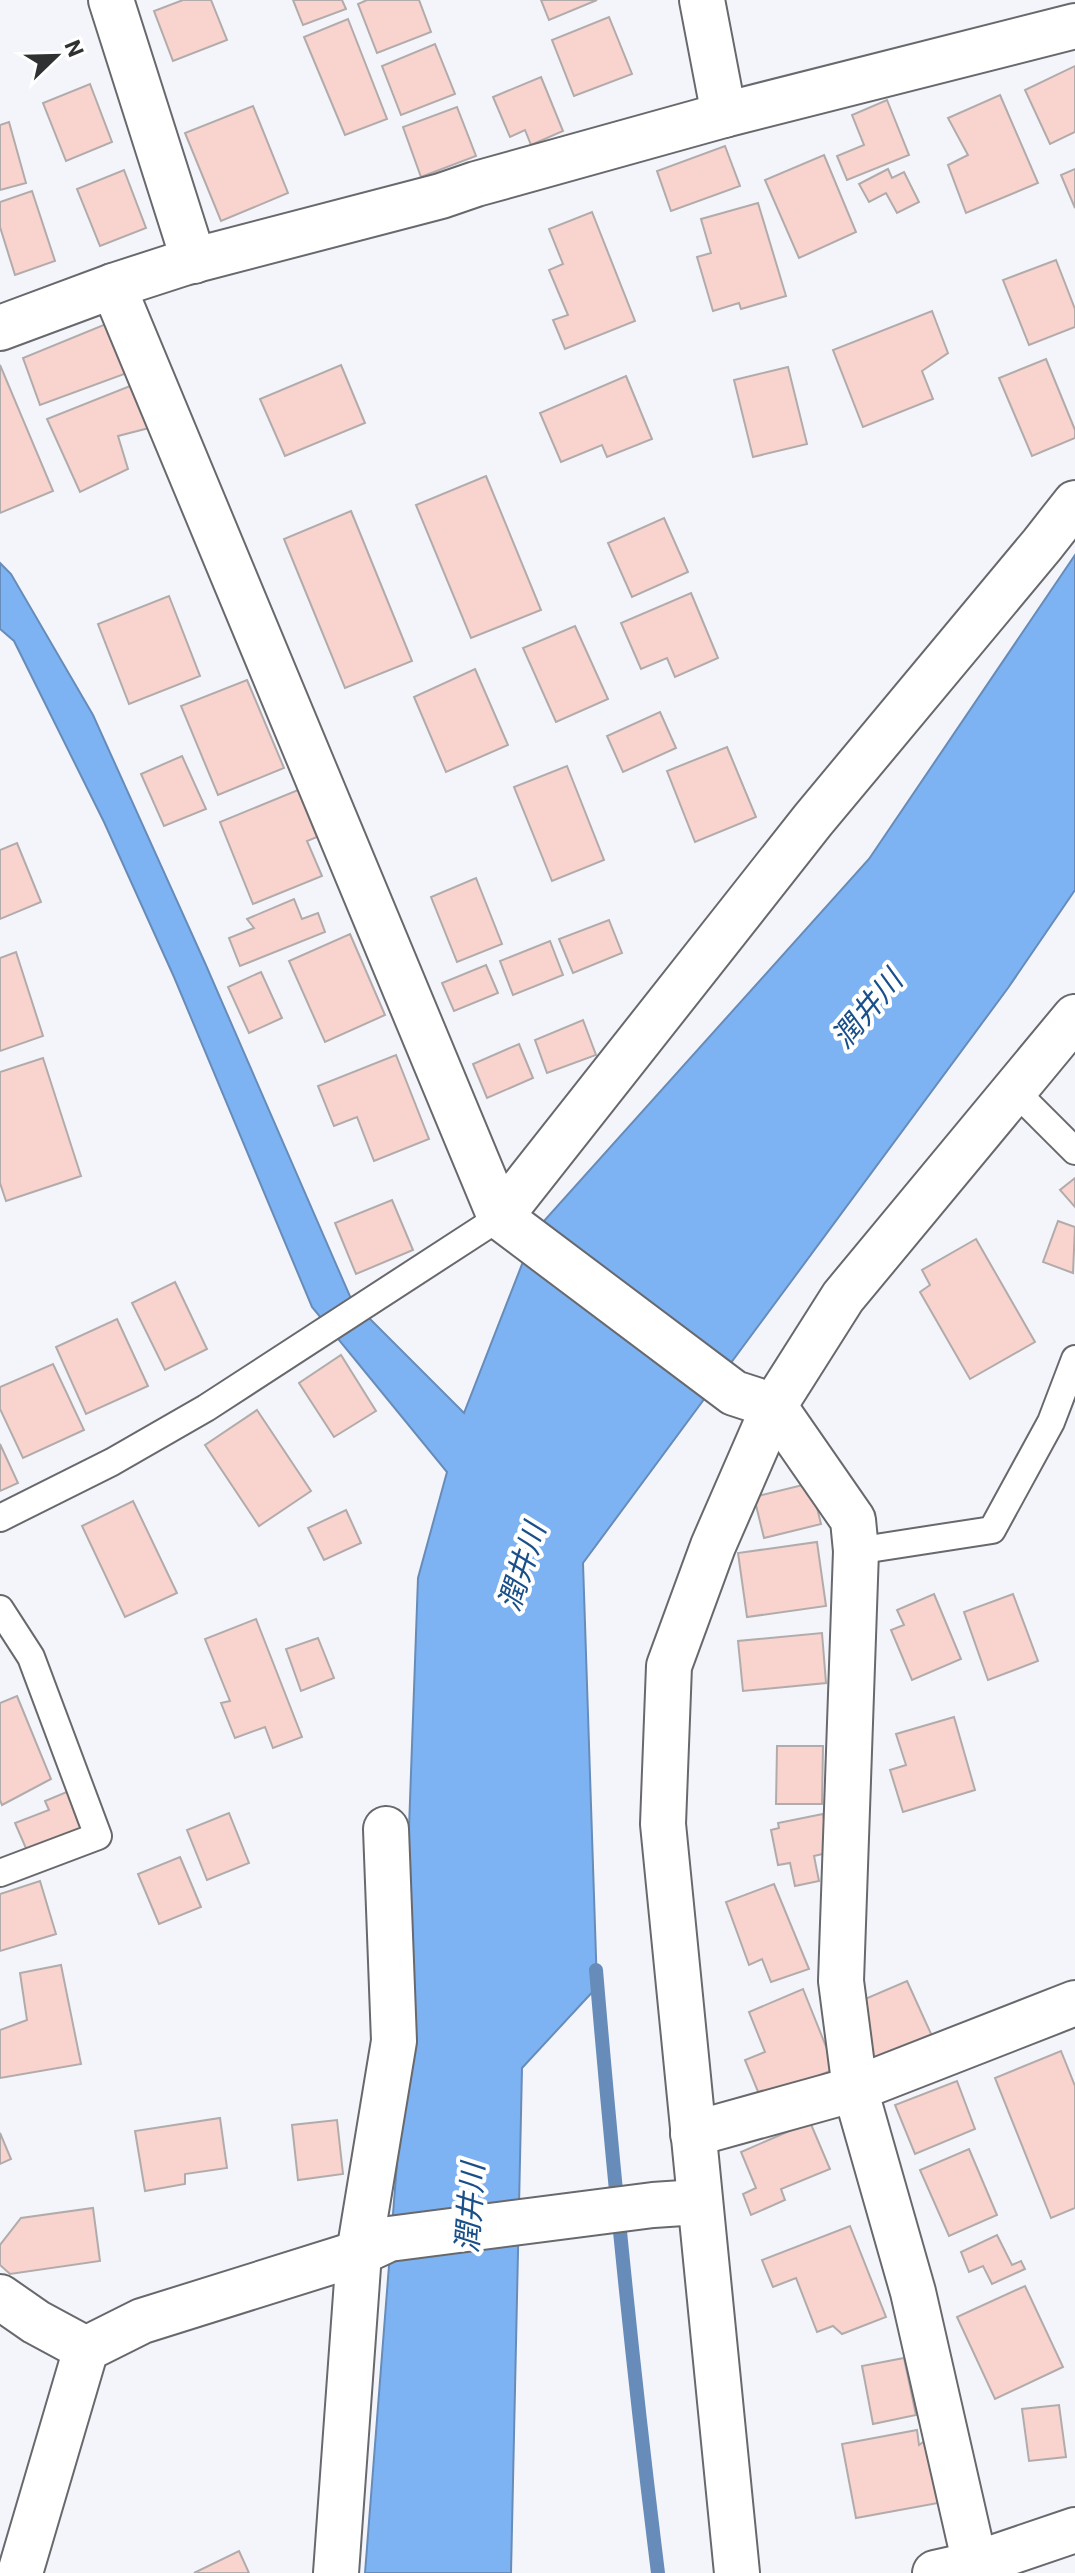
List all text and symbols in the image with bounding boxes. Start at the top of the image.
north arrow [16,16,96,96]
text: N [59,36,88,60]
water label: 潤井川 [825,961,911,1055]
water label: 潤井川 [491,1516,553,1615]
water label: 潤井川 [449,2159,491,2254]

